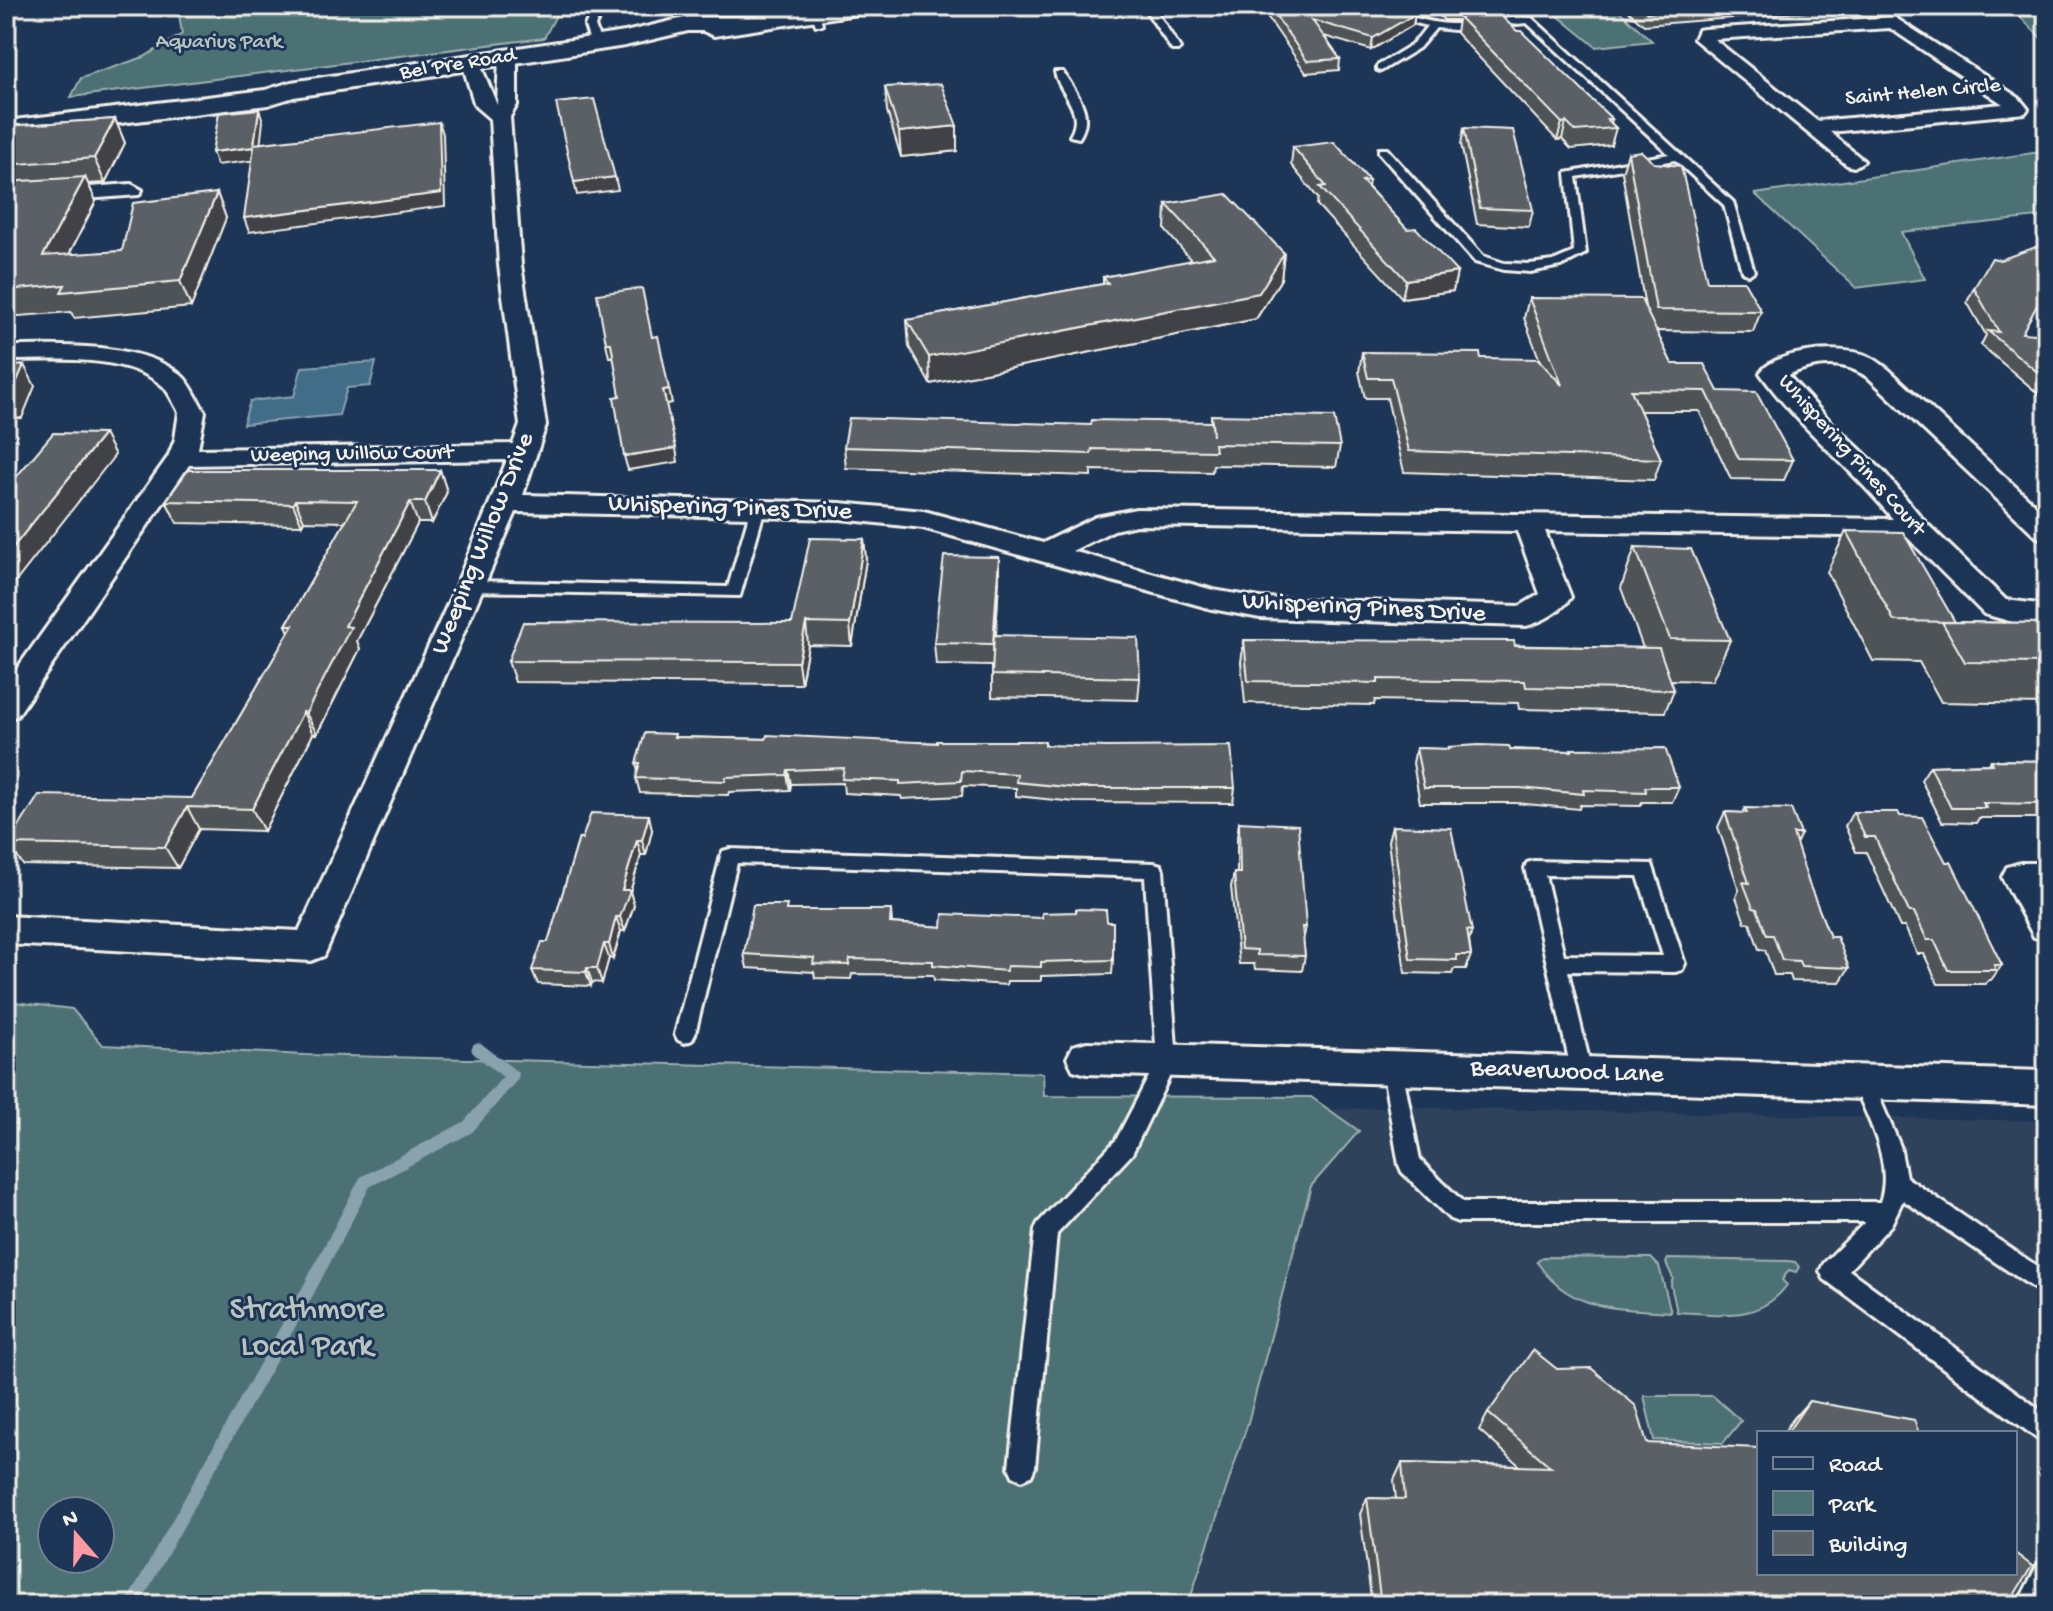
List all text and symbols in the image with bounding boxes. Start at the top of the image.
park label: Aquarius Park [156,30,285,56]
street label: Bel Pre Road [397,43,520,87]
street label: Saint Helen Circle [1844,73,2002,113]
street label: Whispering Pines Court [1771,370,1932,544]
street label: Weeping Willow Drive [425,428,543,659]
street label: Weeping Willow Court [251,440,455,470]
street label: Whispering Pines Drive [608,489,853,529]
street label: Whispering Pines Drive [1241,587,1487,631]
street label: Beaverwood Lane [1469,1054,1665,1092]
park label: Strathmore Local Park [230,1292,385,1367]
legend [1757,1431,2017,1575]
text: Road [1829,1452,1883,1481]
text: Park [1828,1492,1877,1521]
north arrow [36,1495,116,1575]
text: N [59,1505,82,1535]
text: Building [1828,1532,1907,1561]

